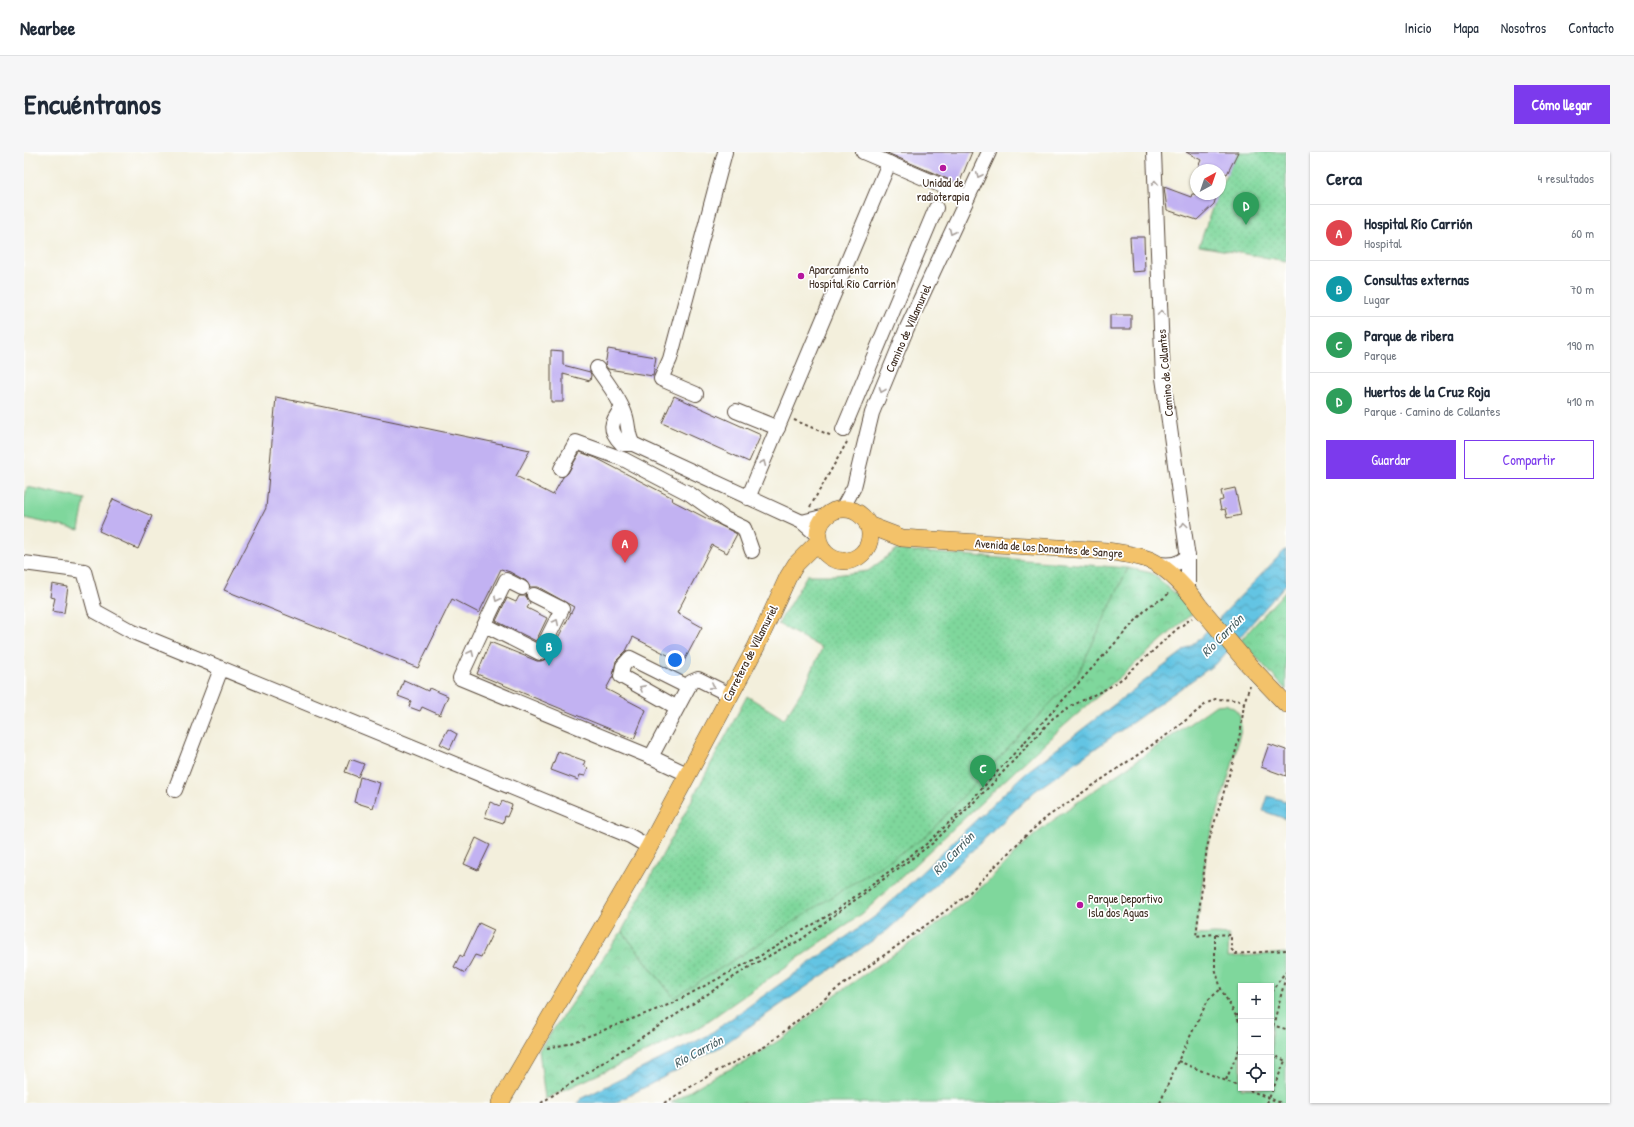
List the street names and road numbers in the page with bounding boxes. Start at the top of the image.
street label: Camino de Villamuriel [881,280,935,375]
street label: Camino de Collantes [1153,328,1177,417]
street label: Avenida de los Donantes de Sangre [974,534,1124,562]
street label: Carretera de Villamuriel [718,601,782,704]

